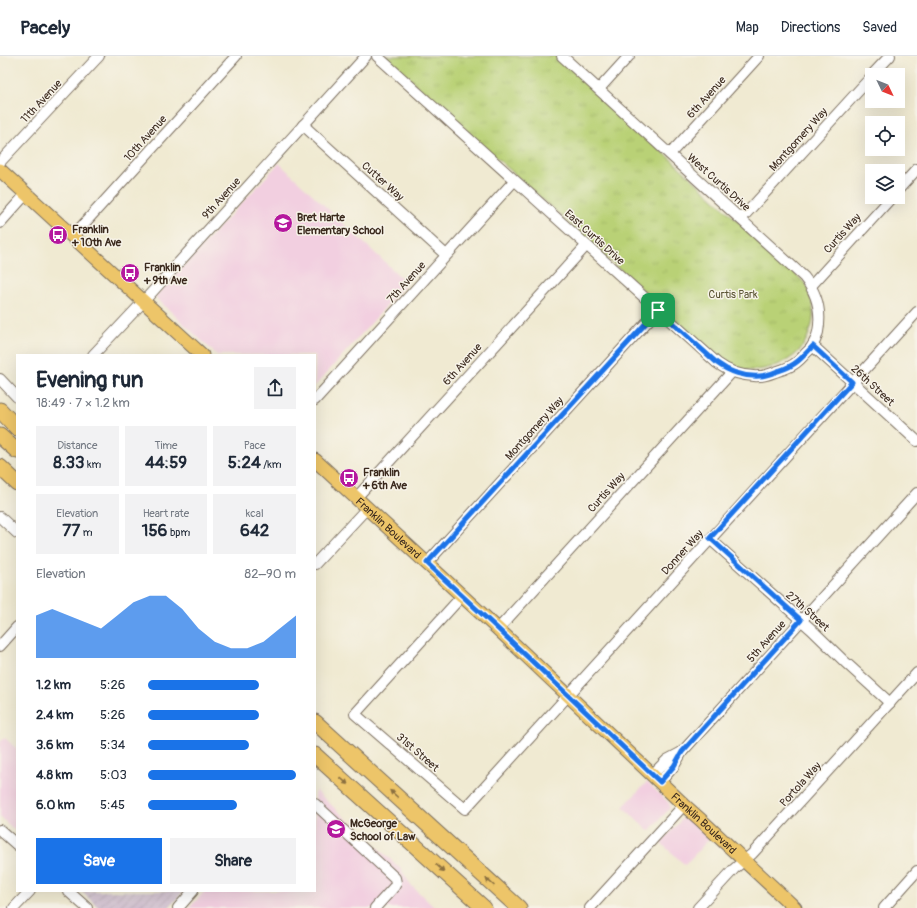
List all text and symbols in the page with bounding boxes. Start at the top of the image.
text: Pacely [20,16,70,40]
text: Map [736,19,759,36]
text: Directions [781,19,840,36]
text: Saved [862,19,897,36]
north arrow [865,68,905,108]
map controls [865,68,905,204]
street label: 6th Avenue [684,73,729,121]
street label: 11th Avenue [18,77,65,126]
street label: Montgomery Way [767,105,830,174]
street label: 10th Avenue [121,112,170,164]
button: locate [865,116,905,156]
street label: West Curtis Drive [685,151,753,214]
street label: Cutter Way [359,159,407,204]
button: layers [865,164,905,204]
street label: 9th Avenue [199,174,244,222]
street label: East Curtis Drive [562,207,628,268]
place label: Bret Harte Elementary School [297,211,384,237]
street label: Curtis Way [821,211,864,256]
school or university icon: Bret Harte Elementary School [272,212,294,234]
place label: Franklin + 10th Ave [71,223,122,249]
bus stop icon: Franklin + 10th Ave [47,224,69,246]
street label: 7th Avenue [384,258,429,306]
place label: Franklin + 9th Ave [143,261,188,287]
bus stop icon: Franklin + 9th Ave [119,262,141,284]
park label: Curtis Park [708,288,758,301]
pin [641,293,675,327]
icon: arrive [647,299,669,321]
street label: 6th Avenue [440,340,485,388]
street label: 26th Street [848,362,897,409]
text: Evening run [36,366,144,394]
button: share [254,367,296,409]
street label: Montgomery Way [503,394,566,463]
text: 18:49 · 7 × 1.2 km [36,395,130,411]
text: Distance [57,439,97,452]
text: Time [154,439,177,452]
text: Pace [244,439,266,452]
text: 8.33 [53,452,85,473]
text: 44:59 [145,452,187,473]
text: 5:24 [228,452,261,473]
text: km [85,458,101,471]
text: /km [261,458,282,471]
place label: Franklin + 6th Ave [362,466,407,492]
bus stop icon: Franklin + 6th Ave [338,467,360,489]
street label: Curtis Way [585,470,628,515]
street label: Franklin Boulevard [353,495,423,562]
text: Elevation [56,507,98,520]
text: Heart rate [143,507,189,520]
text: kcal [246,507,264,520]
text: 77 [62,520,80,541]
text: 156 [142,520,168,541]
text: 642 [240,520,269,541]
text: m [80,526,92,539]
text: bpm [168,526,190,539]
street label: Donner Way [659,527,706,578]
text: Elevation [36,566,86,582]
text: 82–90 m [245,566,296,582]
street label: 27th Street [783,589,832,635]
street label: 5th Avenue [744,617,789,665]
text: 1.2 km [36,677,71,693]
text: 5:26 [100,677,125,693]
text: 2.4 km [36,707,73,723]
text: 5:26 [100,707,125,723]
street label: 31st Street [394,730,442,775]
text: 3.6 km [36,737,73,753]
text: 5:34 [100,737,125,753]
street label: Portola Way [777,759,824,809]
text: 4.8 km [36,767,73,783]
text: 5:03 [100,767,127,783]
one-way arrow [339,776,349,786]
one-way arrow [389,789,399,799]
street label: Franklin Boulevard [668,790,739,857]
text: 6.0 km [36,797,75,813]
text: 5:45 [100,797,125,813]
place label: McGeorge School of Law [350,817,416,843]
school or university icon: McGeorge School of Law [325,818,347,840]
button: Save [36,838,162,884]
button: Share [170,838,296,884]
one-way arrow [435,864,445,873]
one-way arrow [485,877,495,886]

